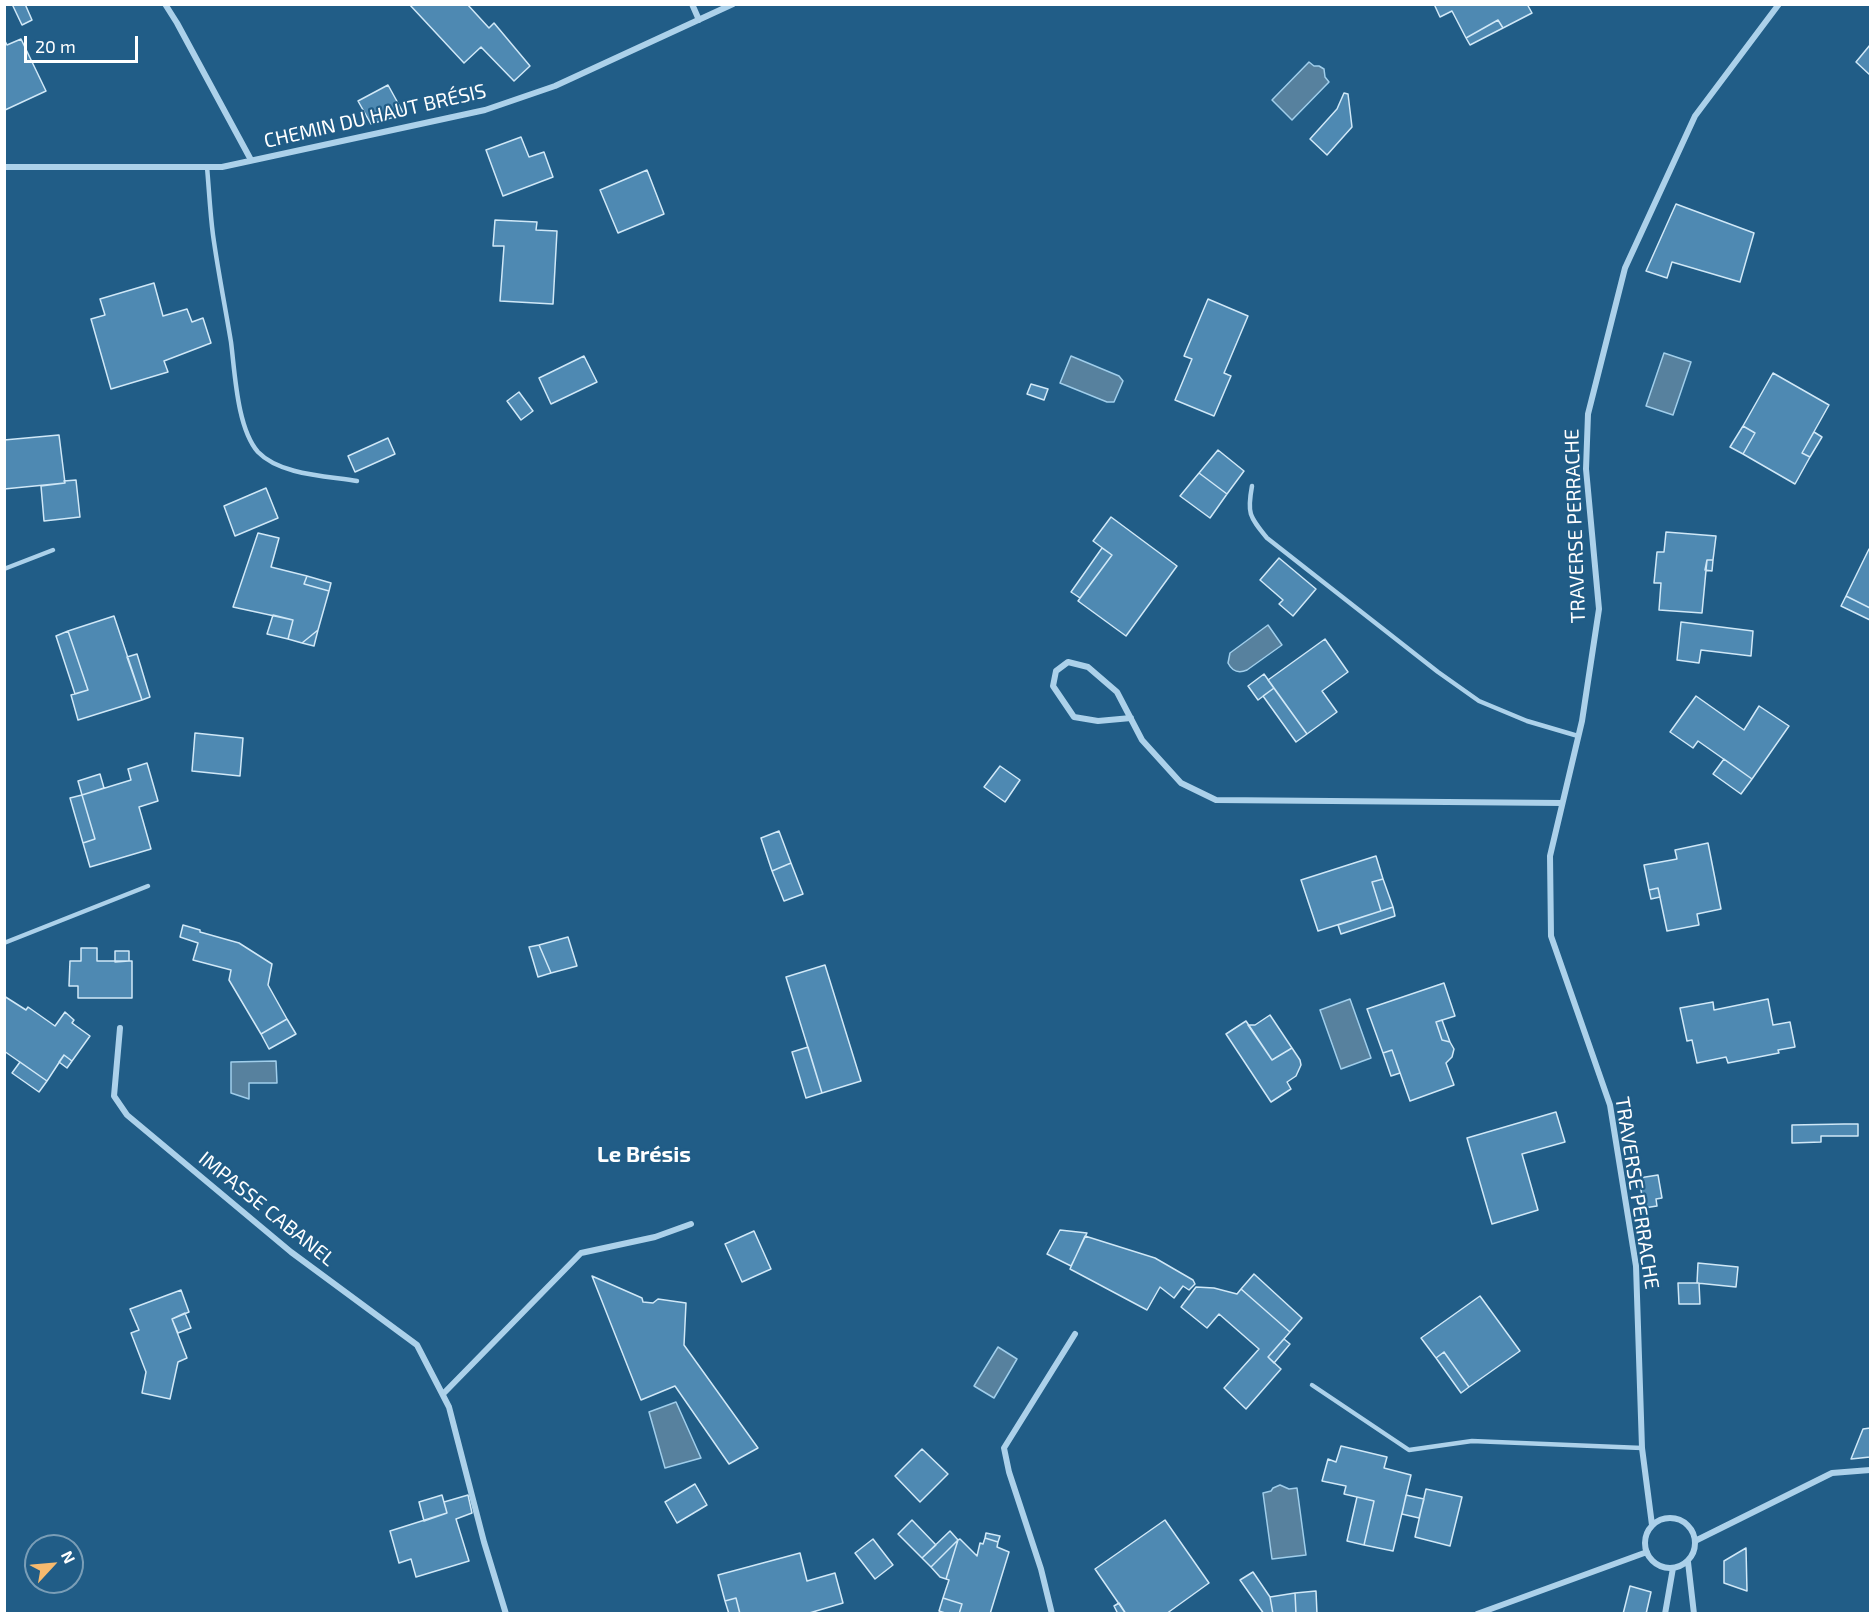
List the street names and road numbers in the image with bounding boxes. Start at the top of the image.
street label: CHEMIN DU HAUT BRÉSIS [262,79,488,153]
street label: TRAVERSE PERRACHE [1560,428,1590,624]
street label: TRAVERSE PERRACHE [1610,1095,1664,1291]
street label: IMPASSE CABANEL [194,1147,340,1271]

